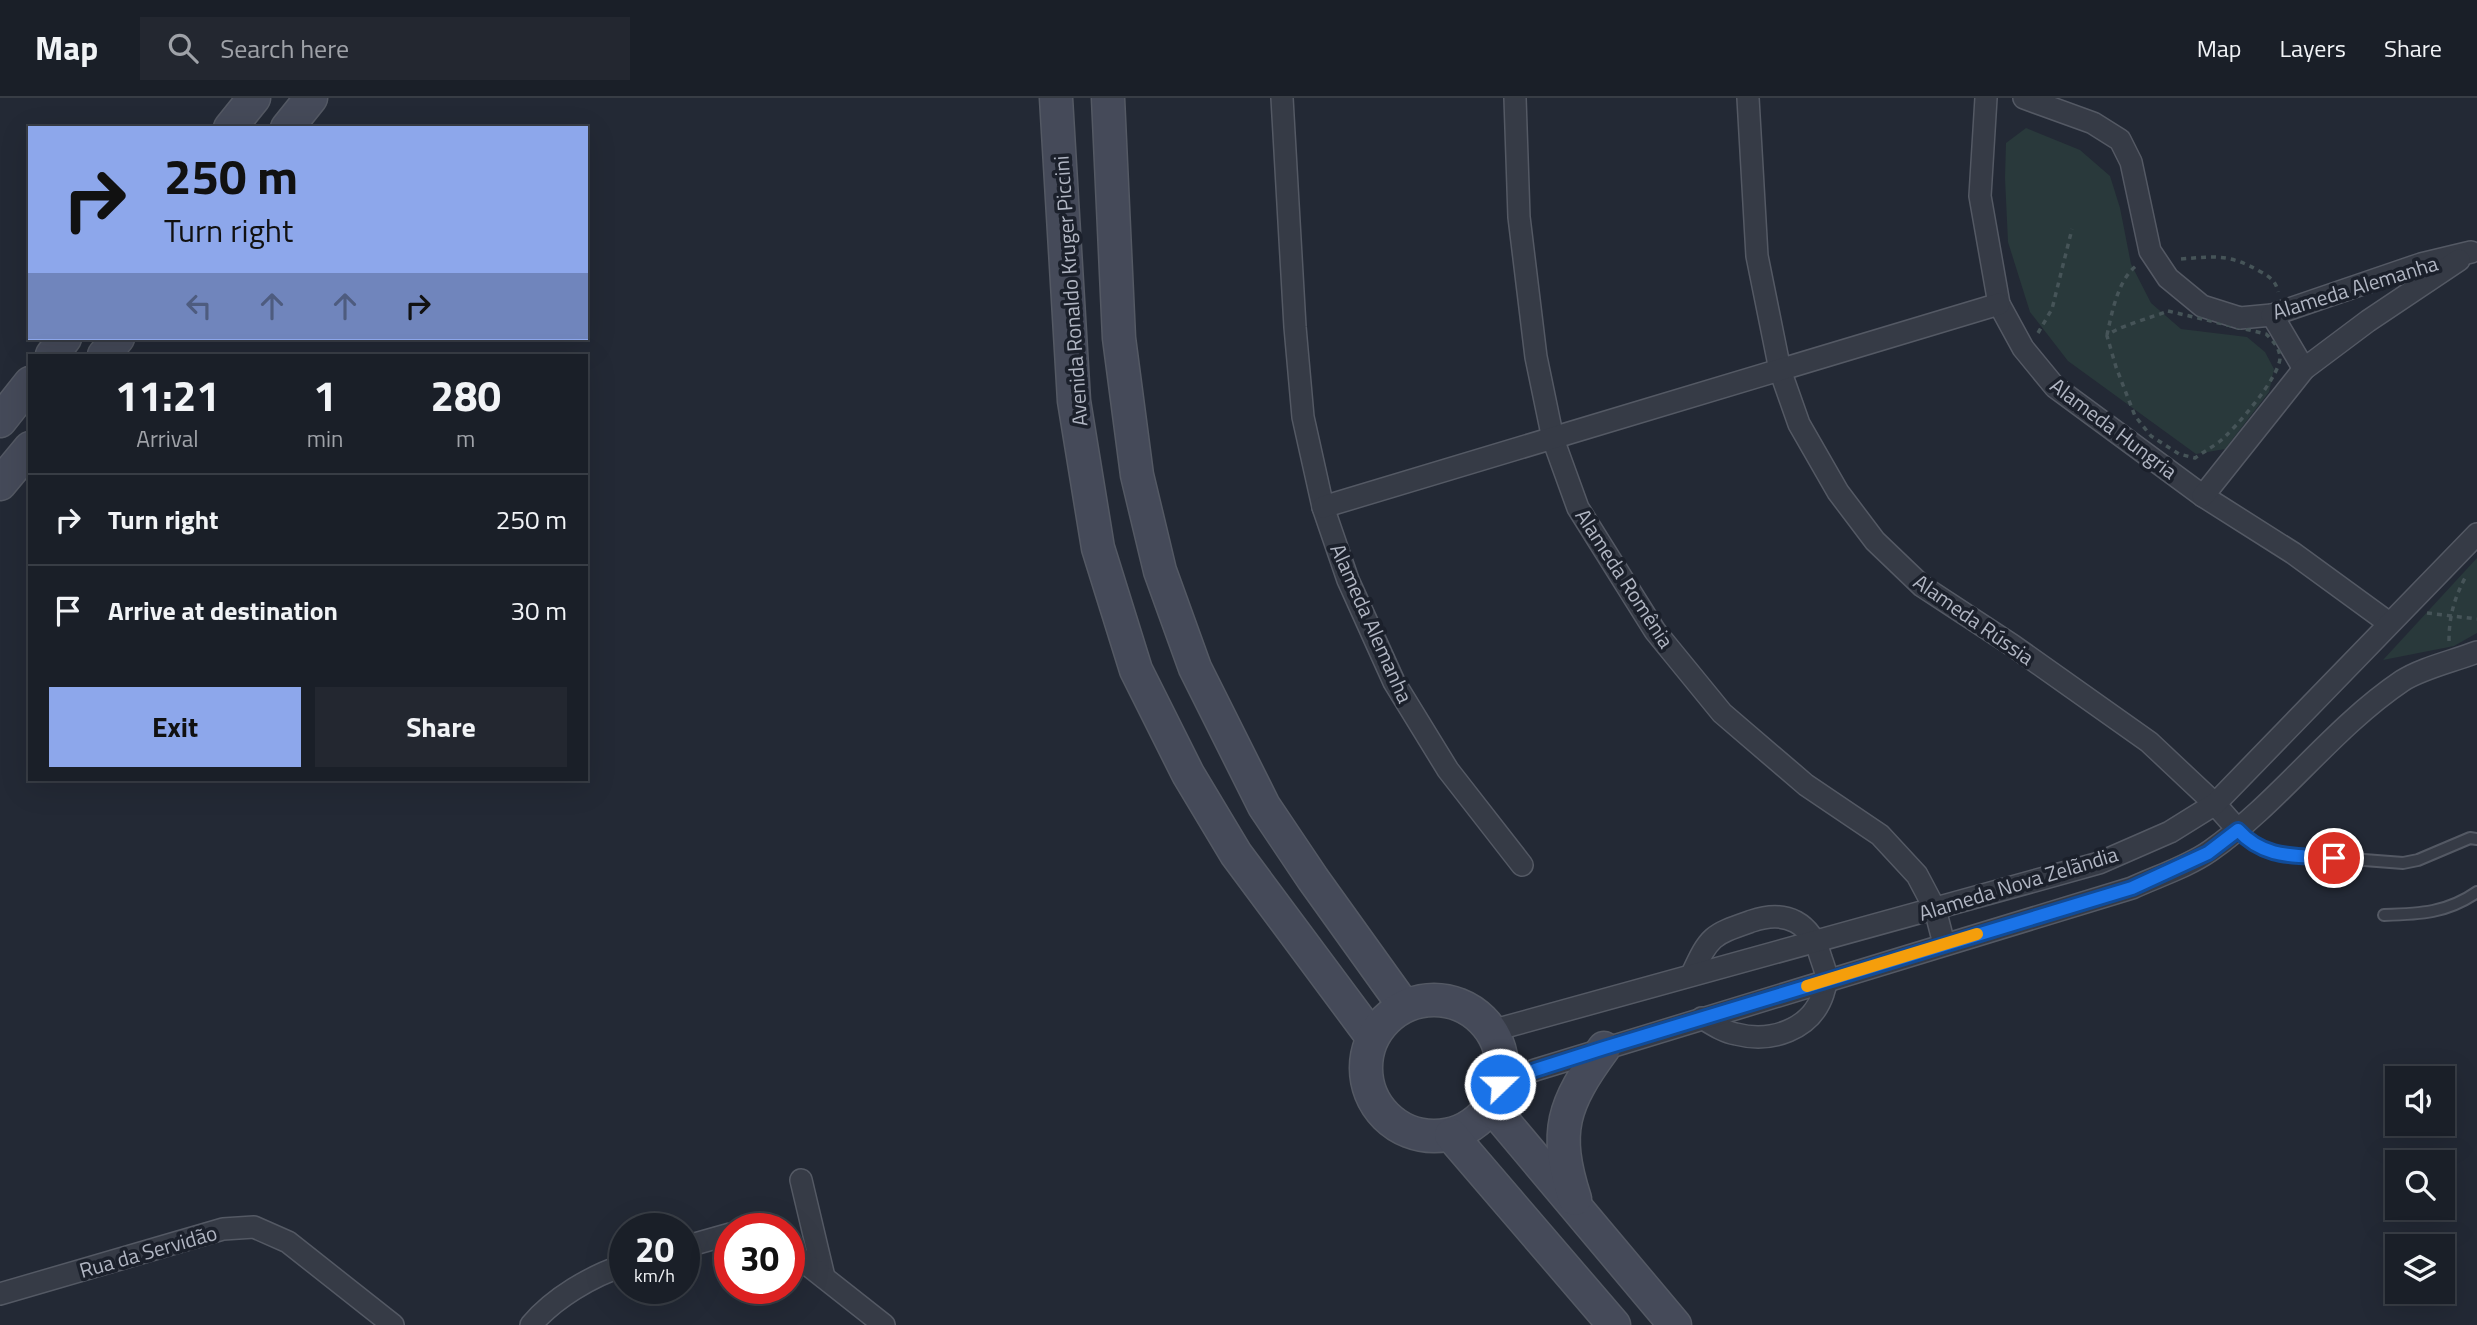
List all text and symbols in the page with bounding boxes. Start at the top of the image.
search box [140,17,630,80]
text: Map [35,23,98,73]
icon: search [164,29,202,67]
text: Search here [220,29,349,68]
text: Map [2197,30,2242,66]
text: Layers [2280,30,2346,66]
text: Share [2384,30,2442,66]
text: 250 m [164,138,298,213]
icon: right [49,154,140,245]
street label: Avenida Ronaldo Kruger Piccini [1045,155,1095,427]
text: Turn right [164,206,293,254]
street label: Alameda Alemanha [2268,247,2442,327]
icon: left [180,287,218,325]
icon: ahead [253,287,291,325]
icon: ahead [326,287,364,325]
icon: right [399,287,437,325]
text: 11:21 [115,363,220,427]
text: 1 [313,363,337,427]
text: 280 [430,363,501,427]
street label: Alameda Hungria [2044,369,2185,487]
text: Arrival [136,421,199,456]
text: min [307,421,343,456]
text: m [456,421,475,456]
text: Turn right [108,500,219,539]
text: 250 m [496,500,567,539]
icon: right [49,501,87,539]
street label: Alameda Romênia [1568,502,1682,654]
street label: Alameda Alemanha [1323,538,1422,708]
street label: Alameda Rússia [1907,565,2041,673]
text: Arrive at destination [108,591,338,630]
text: 30 m [510,591,567,630]
icon: arrive [49,592,87,630]
button: Exit [49,687,301,767]
button: Share [315,687,567,767]
pin [2304,828,2364,888]
street label: Alameda Nova Zelãndia [1914,837,2122,929]
icon: arrive [2315,839,2353,877]
position arrow [1463,1047,1537,1121]
map controls [2385,1066,2455,1304]
button: sound [2385,1066,2455,1136]
button: search [2385,1150,2455,1220]
speed limit sign: 30 [714,1213,805,1304]
street label: Rua da Servidão [75,1216,221,1286]
text: 20 [635,1222,674,1276]
button: layers [2385,1234,2455,1304]
text: km/h [634,1262,675,1289]

